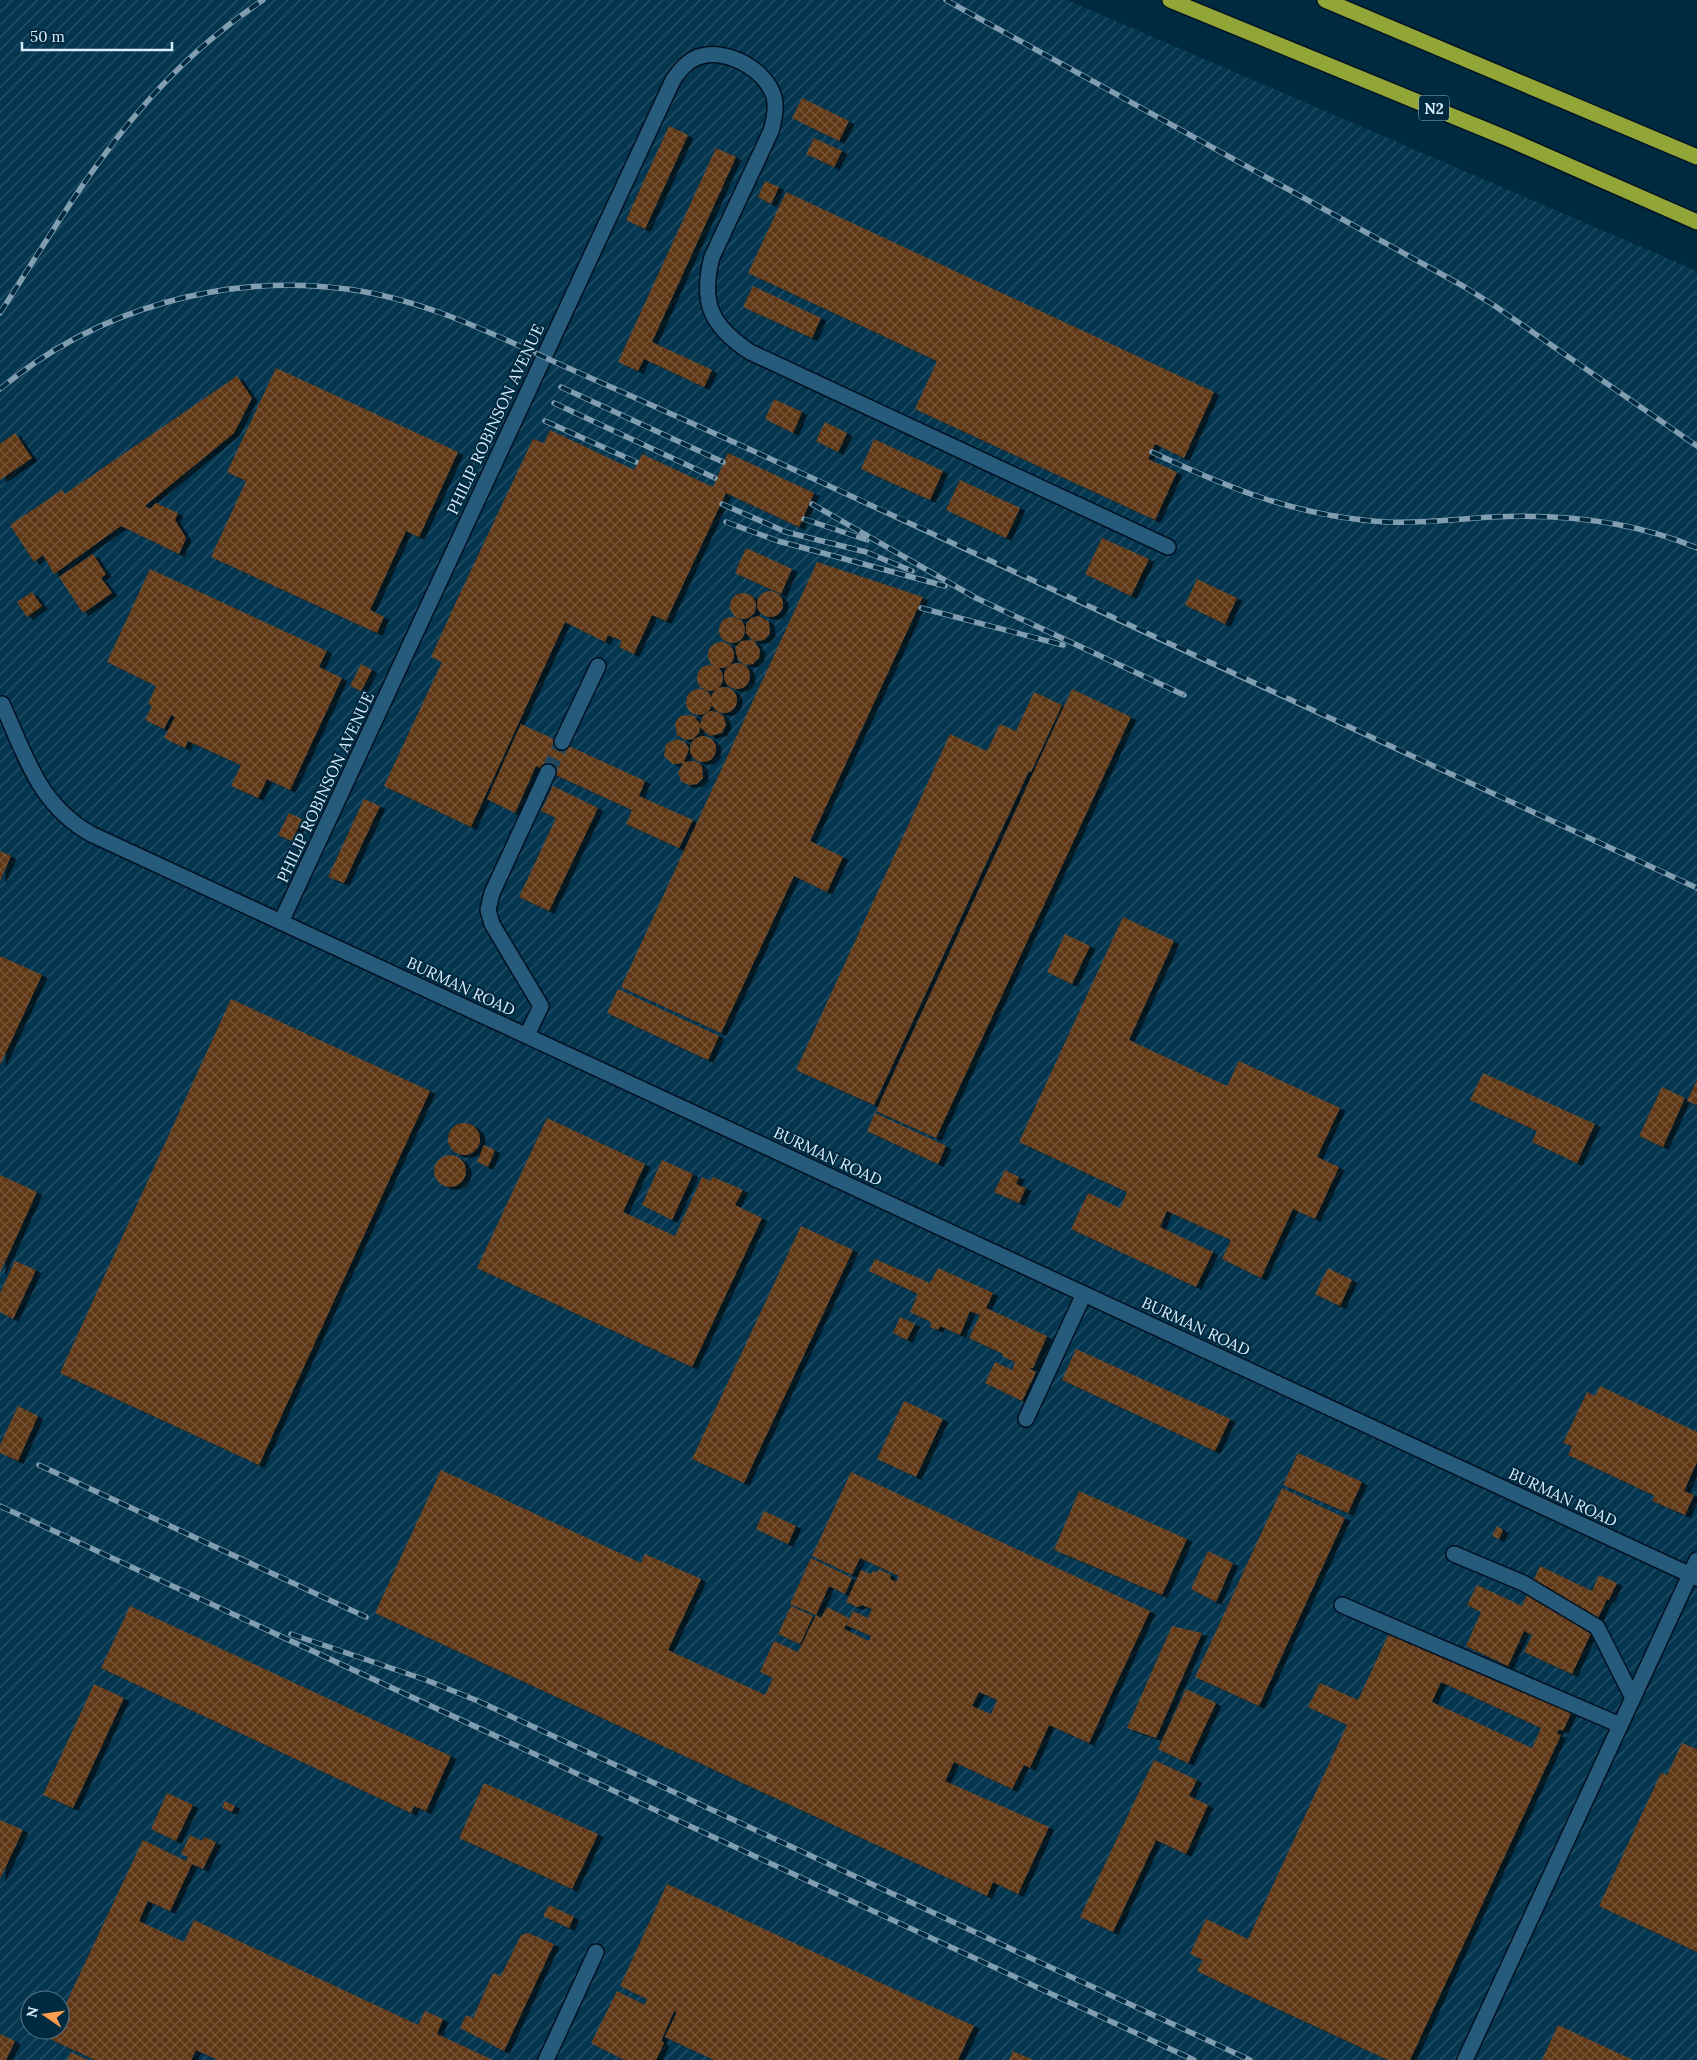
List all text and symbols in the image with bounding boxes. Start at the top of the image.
scale bar [22,20,172,52]
text: 50 m [30,27,65,46]
road number: N2 [1419,96,1449,120]
street label: PHILIP ROBINSON AVENUE [442,321,548,517]
street label: PHILIP ROBINSON AVENUE [272,689,378,885]
street label: BURMAN ROAD [404,952,519,1020]
street label: BURMAN ROAD [771,1122,886,1190]
street label: BURMAN ROAD [1139,1292,1254,1360]
street label: BURMAN ROAD [1506,1463,1621,1531]
north arrow [20,1990,70,2040]
text: N [22,2005,42,2019]

